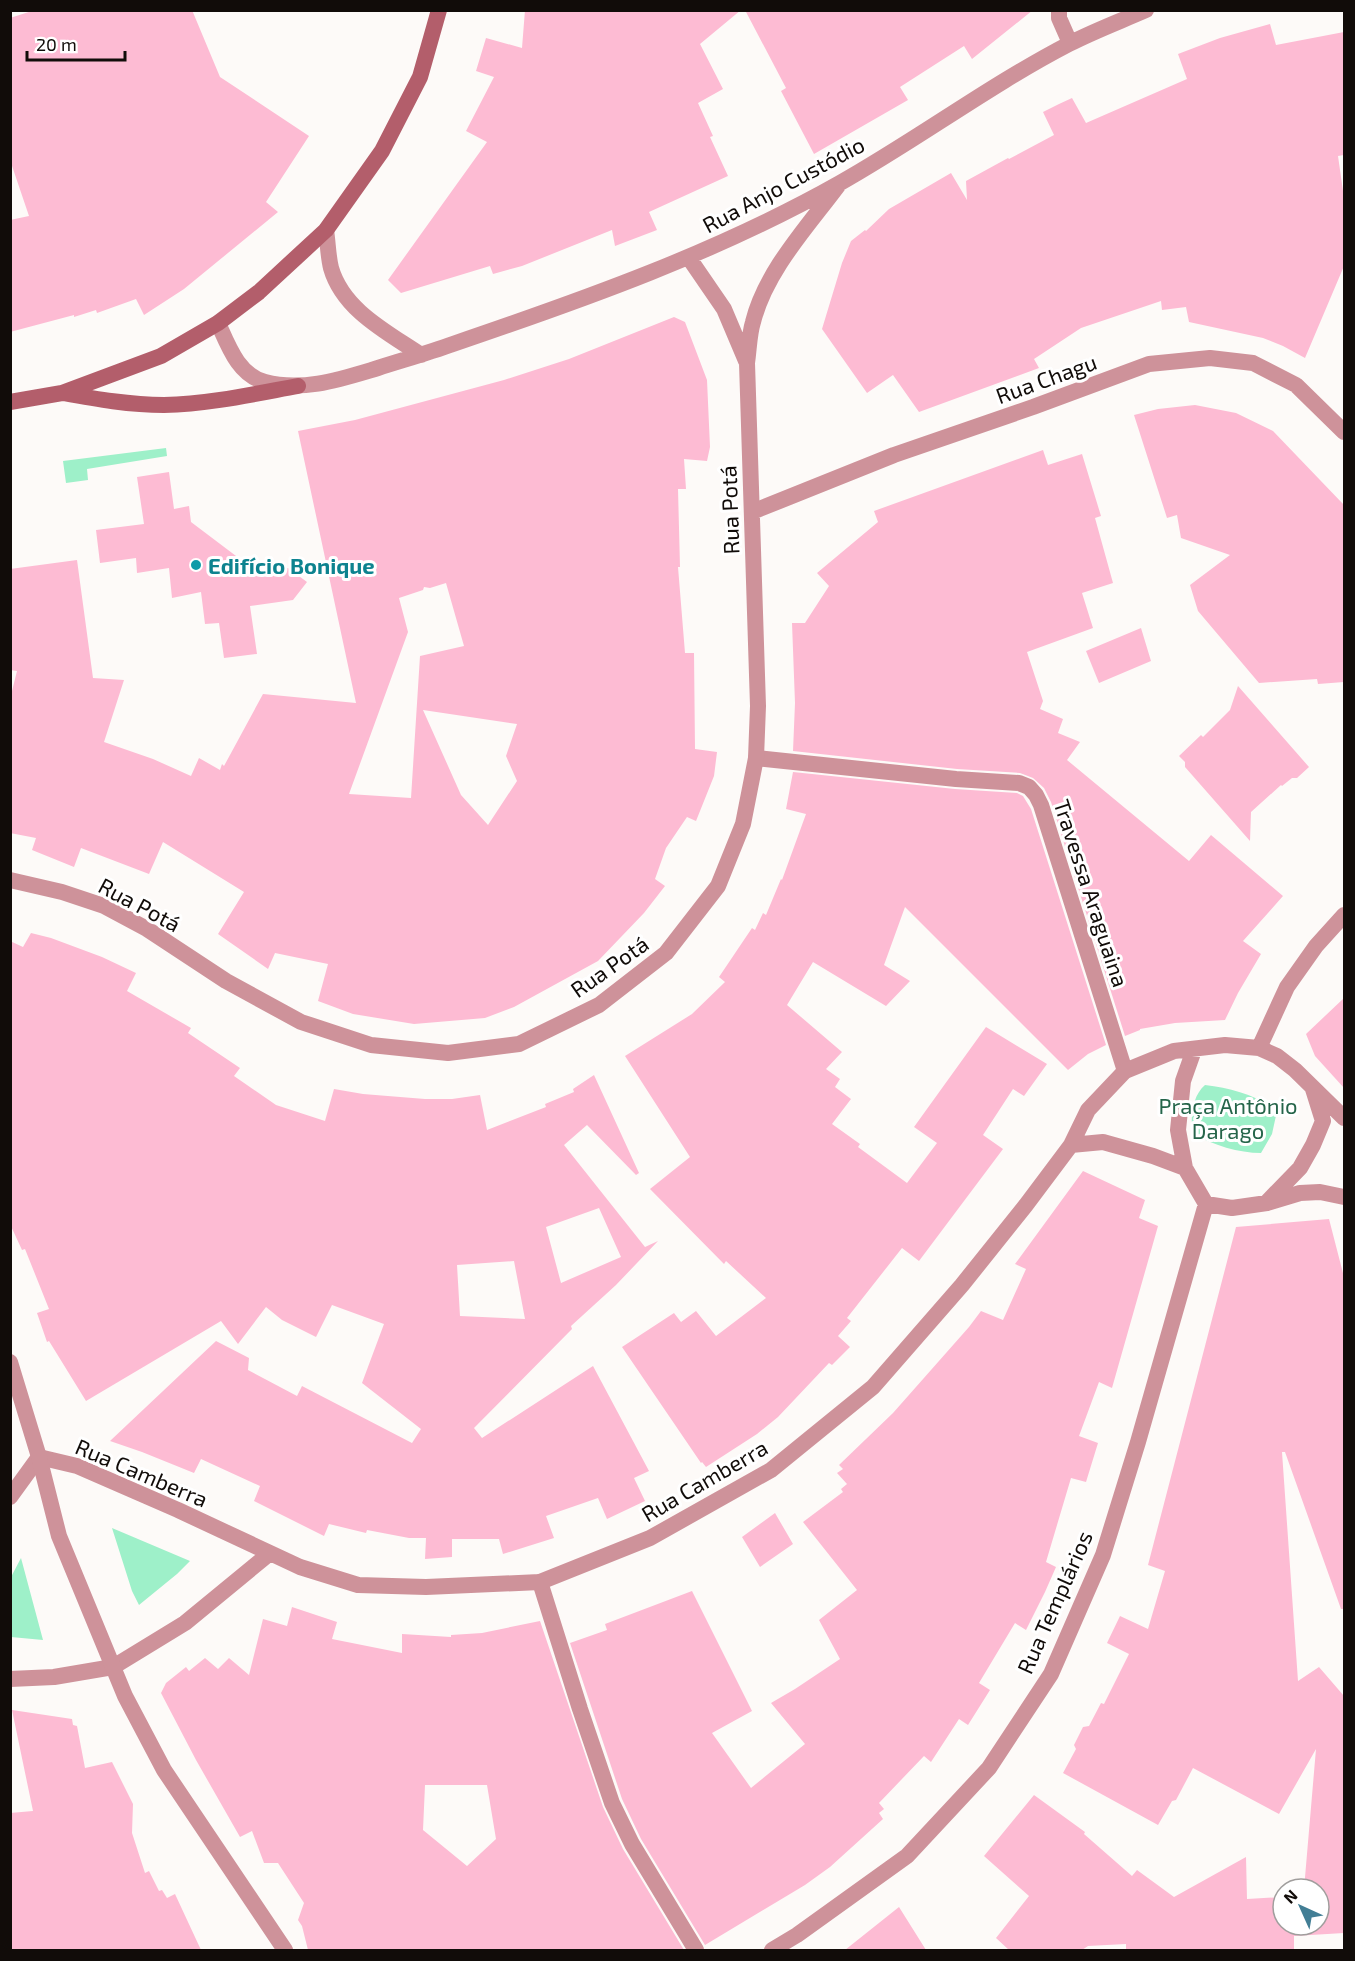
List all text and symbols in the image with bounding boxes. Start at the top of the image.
scale bar [27,24,124,62]
text: 20 m [36,33,77,55]
street label: Rua Anjo Custódio [698,130,869,239]
street label: Rua Chagu [992,348,1100,408]
street label: Rua Potá [714,465,744,555]
place label: Edifício Bonique [208,552,375,578]
marker: Edifício Bonique [189,558,203,572]
street label: Travessa Araguaina [1049,796,1135,990]
street label: Rua Potá [95,872,185,936]
street label: Rua Potá [565,930,653,1002]
park label: Praça Antônio Darago [1158,1092,1298,1143]
street label: Rua Camberra [72,1432,212,1512]
street label: Rua Camberra [636,1433,772,1527]
street label: Rua Templários [1011,1527,1097,1677]
north arrow [1271,1877,1331,1937]
text: N [1279,1885,1301,1907]

